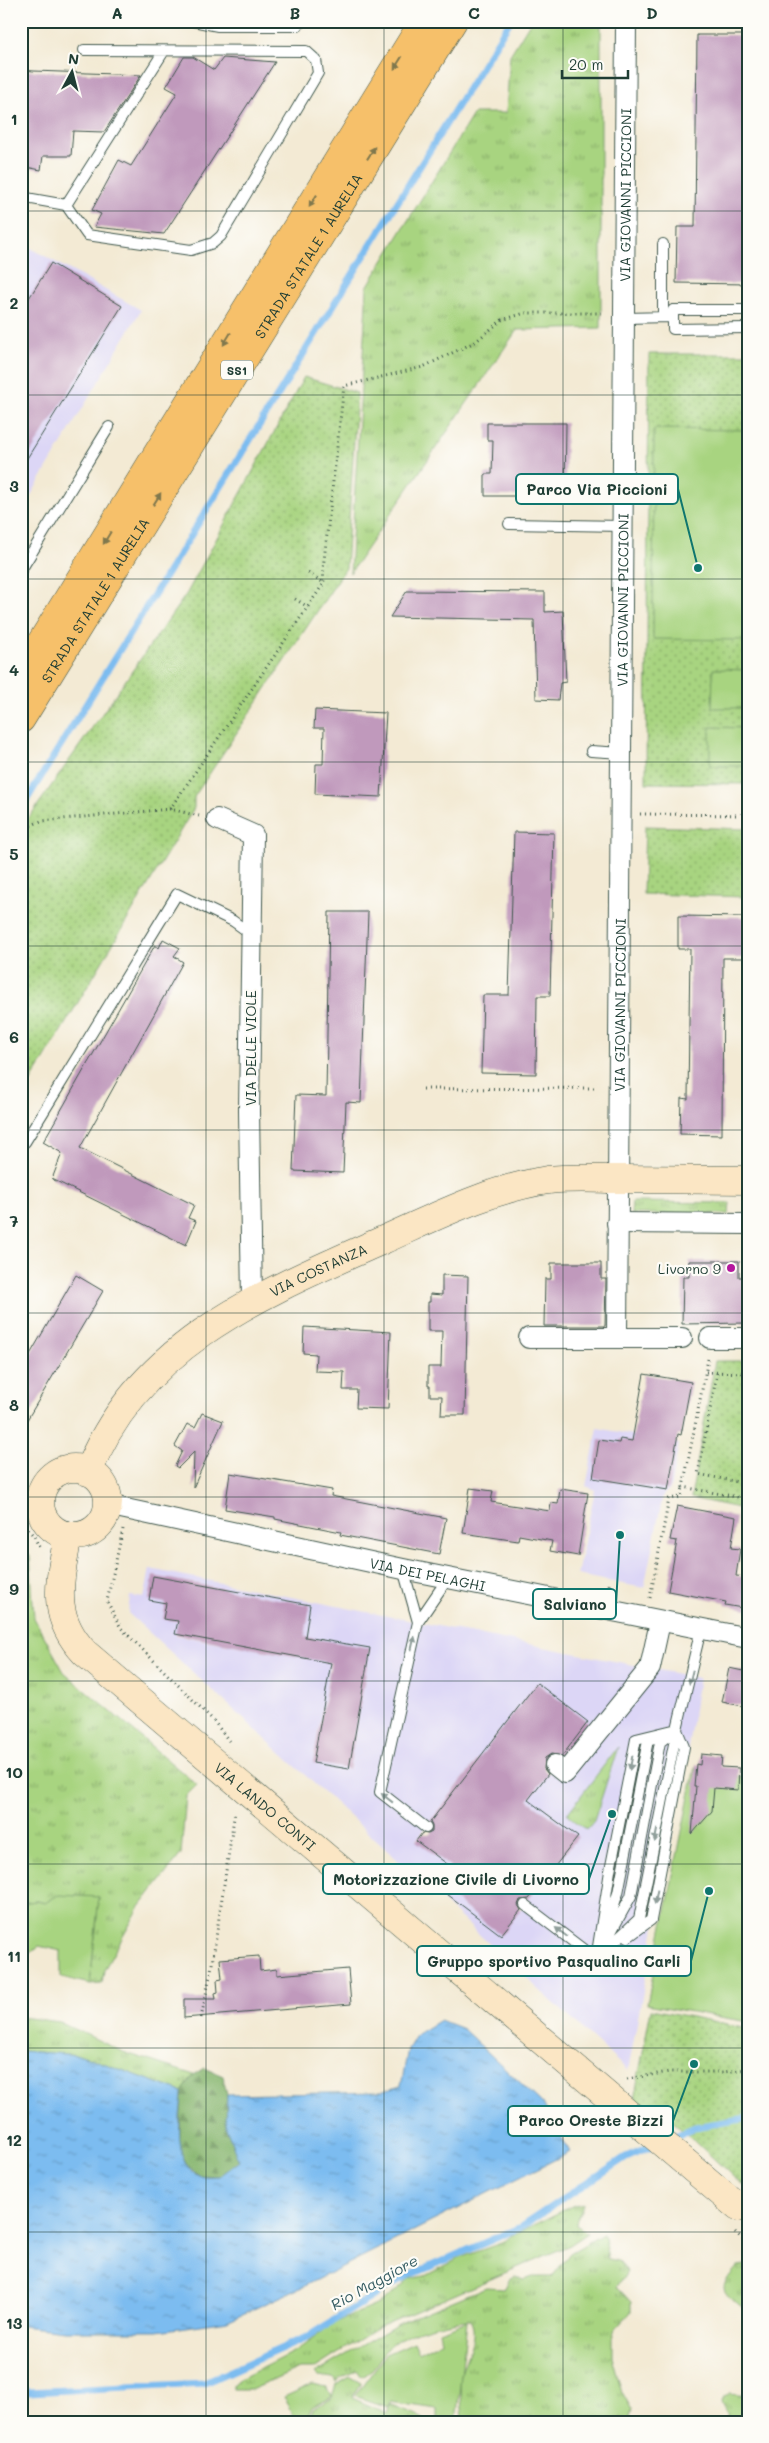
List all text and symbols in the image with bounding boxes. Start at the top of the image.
text: A [111,2,123,23]
text: B [290,2,300,23]
text: C [468,2,480,23]
text: D [646,2,658,23]
north arrow [48,48,98,98]
scale bar [562,48,628,80]
text: N [67,49,80,69]
text: 20 m [569,54,603,74]
one-way arrow [394,56,403,69]
text: 1 [10,108,18,129]
street label: VIA GIOVANNI PICCIONI [615,108,635,282]
one-way arrow [367,146,376,159]
street label: STRADA STATALE 1 AURELIA [249,169,366,342]
one-way arrow [308,194,317,207]
text: 2 [10,292,19,313]
one-way arrow [223,333,232,346]
road number: SS1 [221,360,253,380]
callout: Parco Via Piccioni [516,474,678,504]
text: 3 [9,475,19,496]
text: Parco Via Piccioni [526,479,668,499]
one-way arrow [153,493,162,506]
street label: VIA GIOVANNI PICCIONI [612,513,632,687]
street label: STRADA STATALE 1 AURELIA [36,514,153,686]
one-way arrow [102,531,111,544]
text: 4 [9,659,19,680]
text: 5 [9,843,19,864]
street label: VIA GIOVANNI PICCIONI [609,918,629,1092]
street label: VIA DELLE VIOLE [241,990,260,1106]
text: 6 [9,1026,19,1047]
text: 7 [10,1210,19,1231]
street label: VIA COSTANZA [266,1239,370,1301]
place label: Livorno 9 [658,1259,721,1278]
marker: Livorno 9 [725,1262,737,1274]
text: 8 [9,1394,19,1415]
street label: VIA DEI PELAGHI [368,1553,487,1595]
text: 9 [9,1578,19,1599]
callout: Salviano [533,1589,616,1619]
text: Salviano [544,1594,606,1614]
one-way arrow [409,1635,417,1650]
one-way arrow [687,1669,695,1684]
one-way arrow [627,1756,635,1772]
street label: VIA LANDO CONTI [211,1758,320,1854]
text: 10 [5,1761,23,1782]
one-way arrow [381,1792,394,1803]
one-way arrow [651,1828,659,1844]
callout: Motorizzazione Civile di Livorno [323,1864,589,1894]
text: Motorizzazione Civile di Livorno [333,1869,579,1889]
one-way arrow [651,1889,659,1905]
one-way arrow [554,1927,568,1937]
text: 11 [7,1945,21,1966]
callout: Gruppo sportivo Pasqualino Carli [417,1946,691,1976]
text: Gruppo sportivo Pasqualino Carli [427,1951,681,1971]
callout: Parco Oreste Bizzi [508,2106,673,2136]
text: Parco Oreste Bizzi [518,2110,664,2130]
text: 12 [6,2129,22,2150]
water label: Rio Maggiore [327,2250,421,2314]
text: 13 [6,2312,23,2333]

